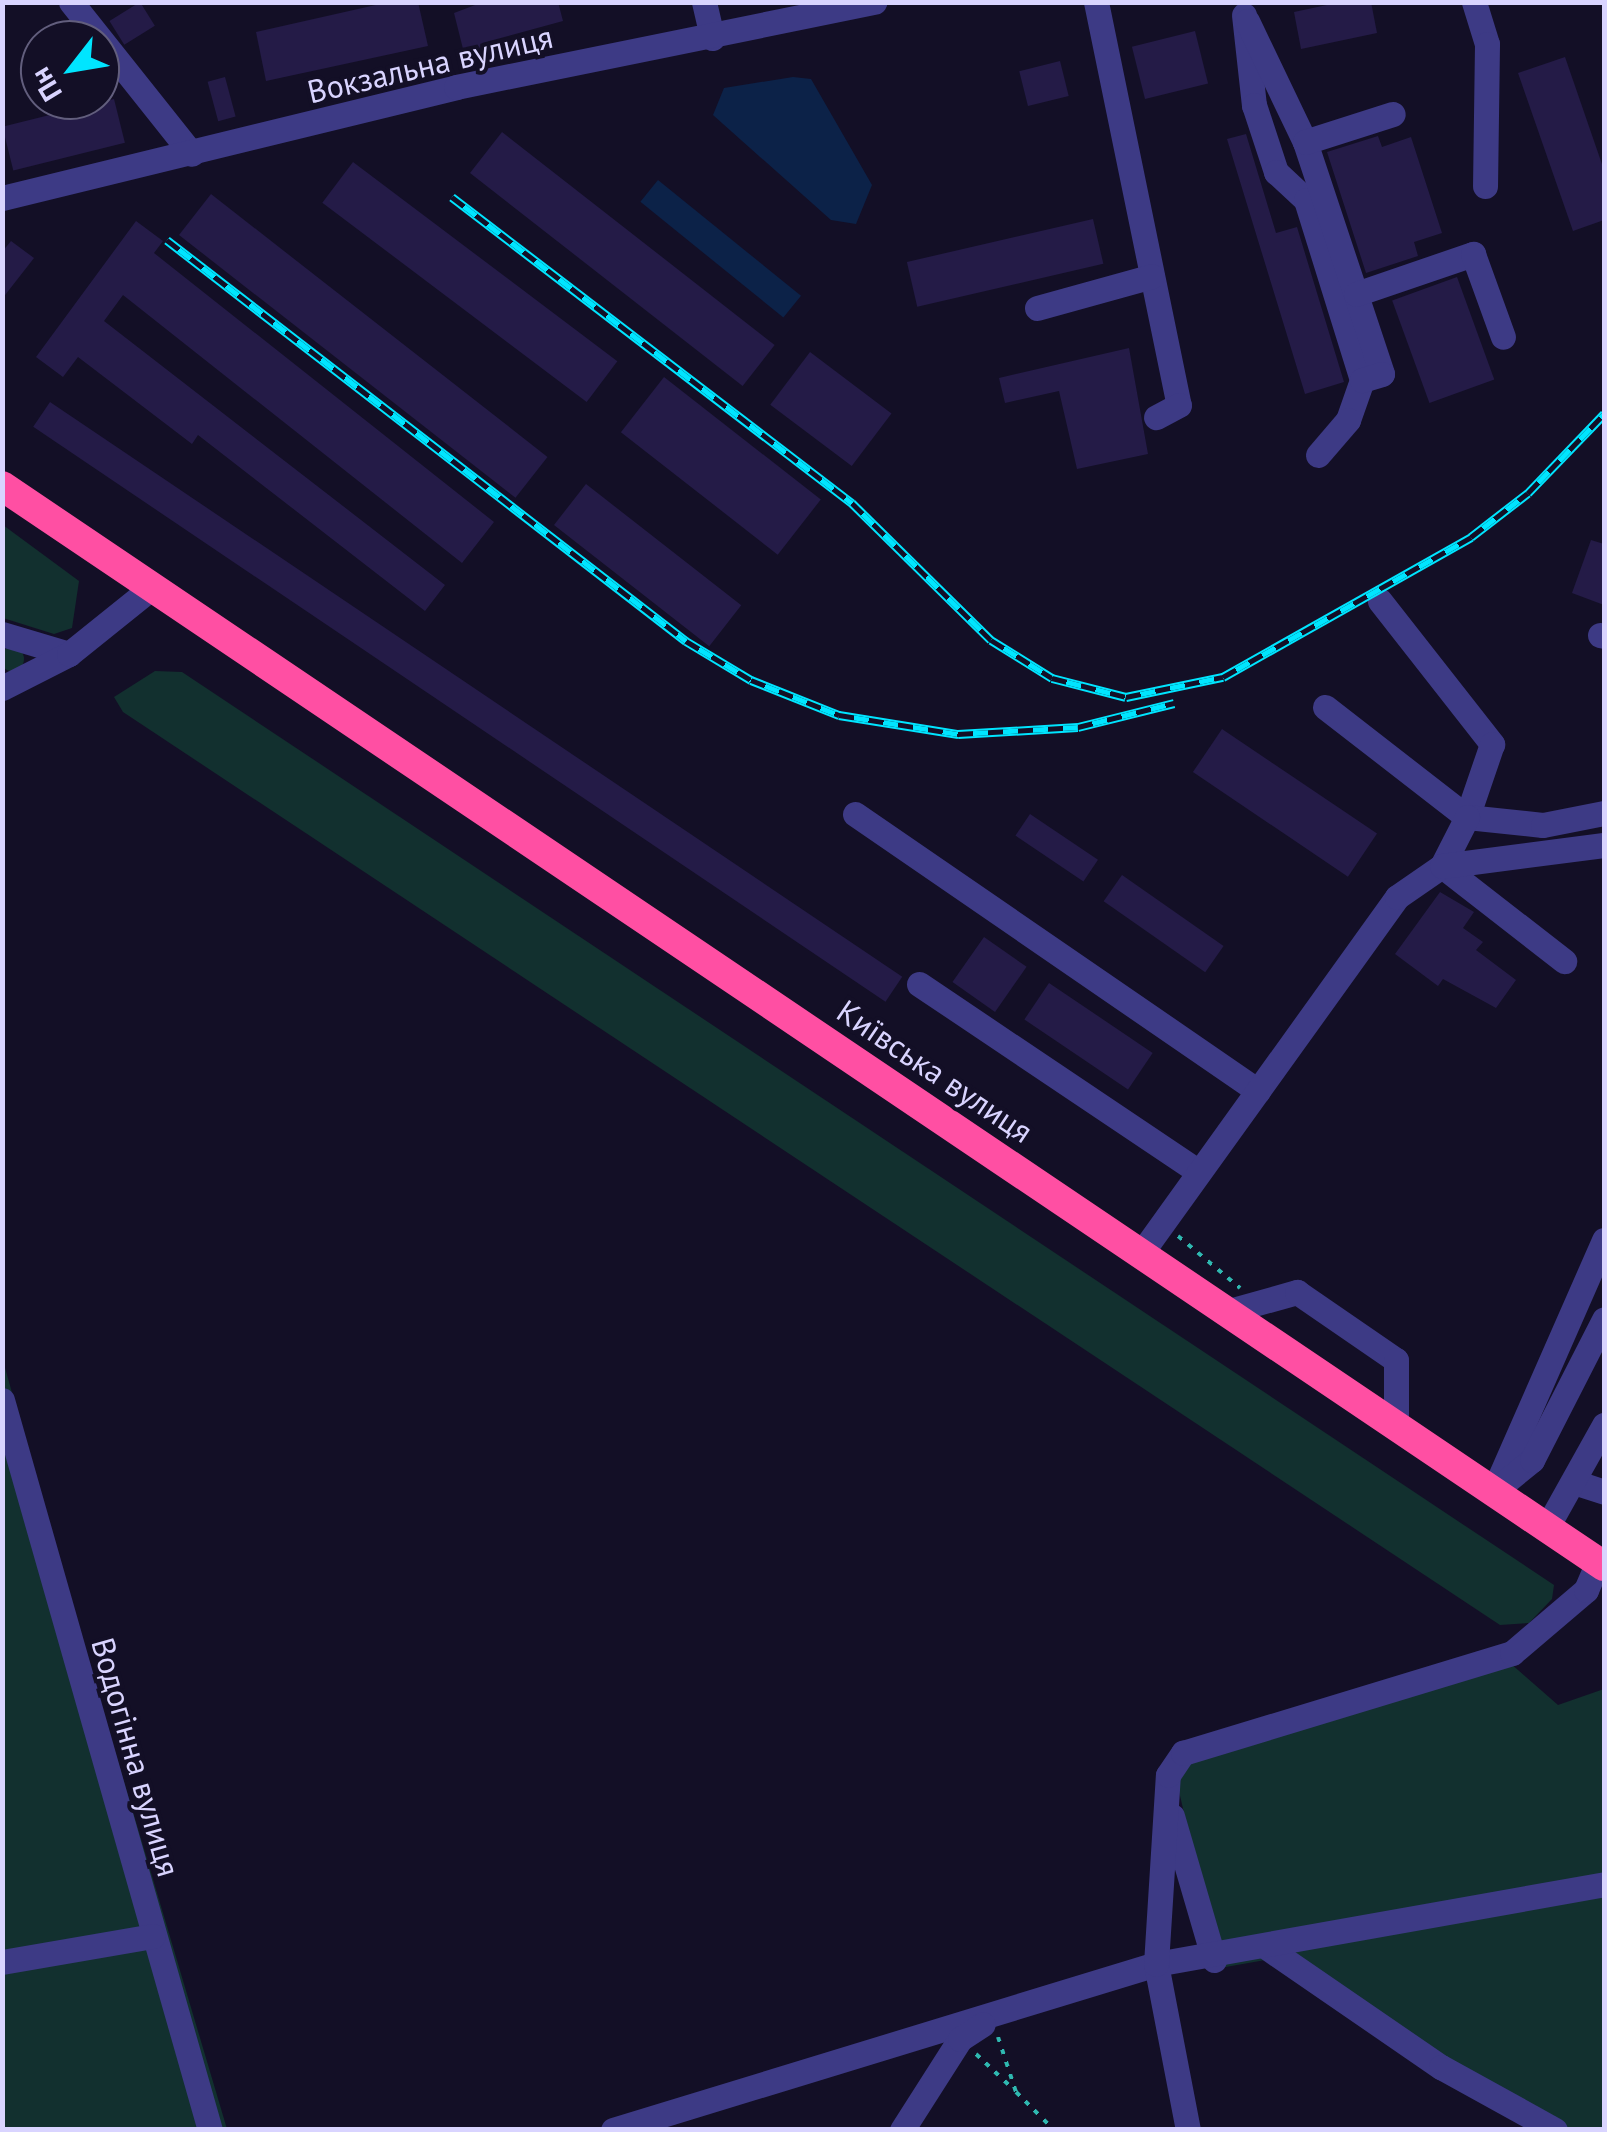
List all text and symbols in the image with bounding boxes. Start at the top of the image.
street label: Вокзальна вулиця [304,17,556,111]
north arrow [20,20,120,120]
text: Пн [21,61,70,108]
street label: Київська вулиця [830,991,1040,1151]
street label: Водогінна вулиця [84,1633,188,1881]

